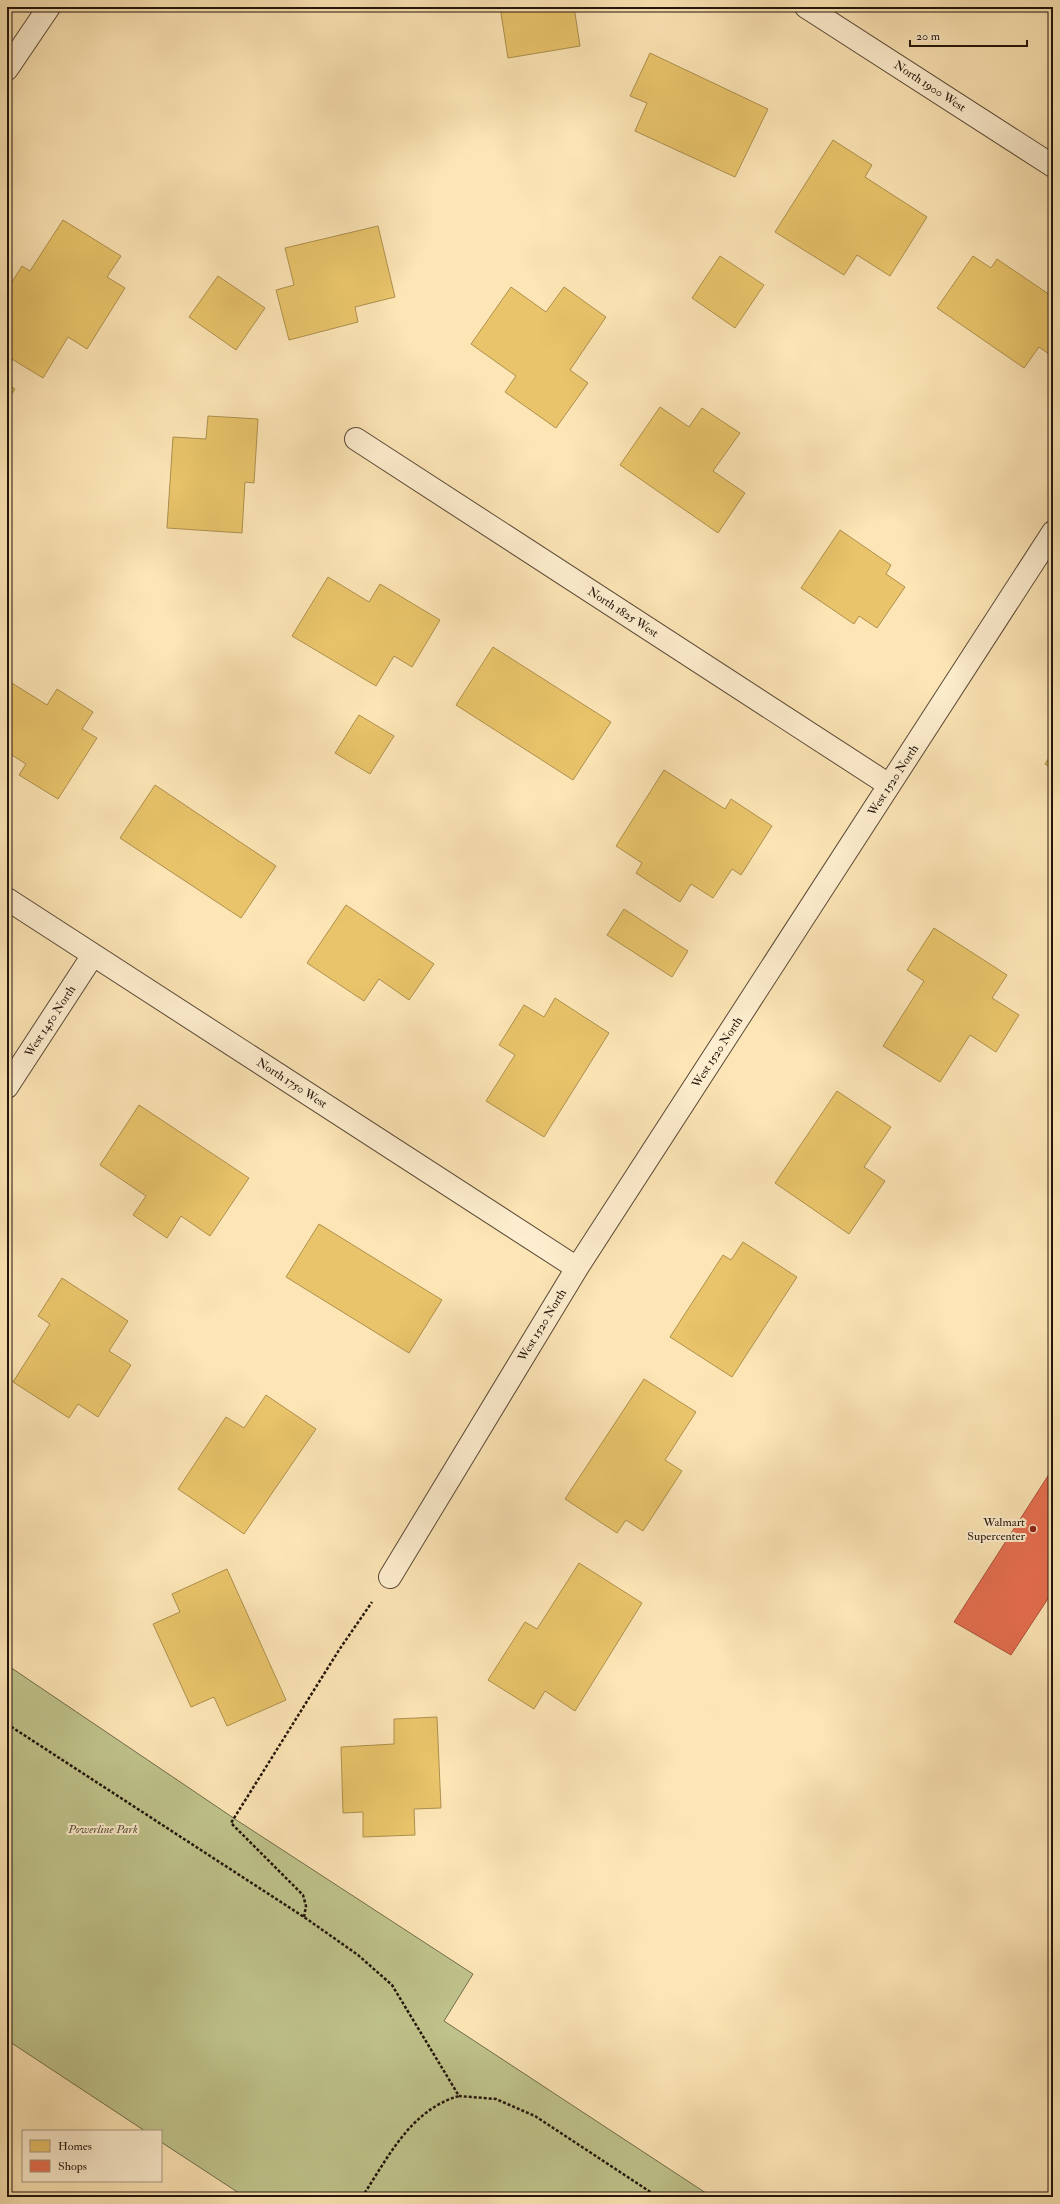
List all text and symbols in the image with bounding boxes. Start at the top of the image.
scale bar [910,22,1027,48]
text: 20 m [916,29,941,44]
street label: North 1900 West [891,58,969,115]
street label: North 1825 West [585,584,661,641]
street label: West 1520 North [864,741,922,820]
street label: West 1450 North [21,982,79,1061]
street label: West 1520 North [688,1013,746,1092]
street label: North 1750 West [254,1055,330,1112]
street label: West 1520 North [514,1286,570,1365]
place label: Walmart Supercenter [967,1515,1026,1544]
marker: Walmart Supercenter [1028,1524,1038,1534]
park label: Powerline Park [67,1822,138,1837]
legend [22,2130,162,2182]
text: Homes [58,2139,92,2154]
text: Shops [58,2159,87,2174]

